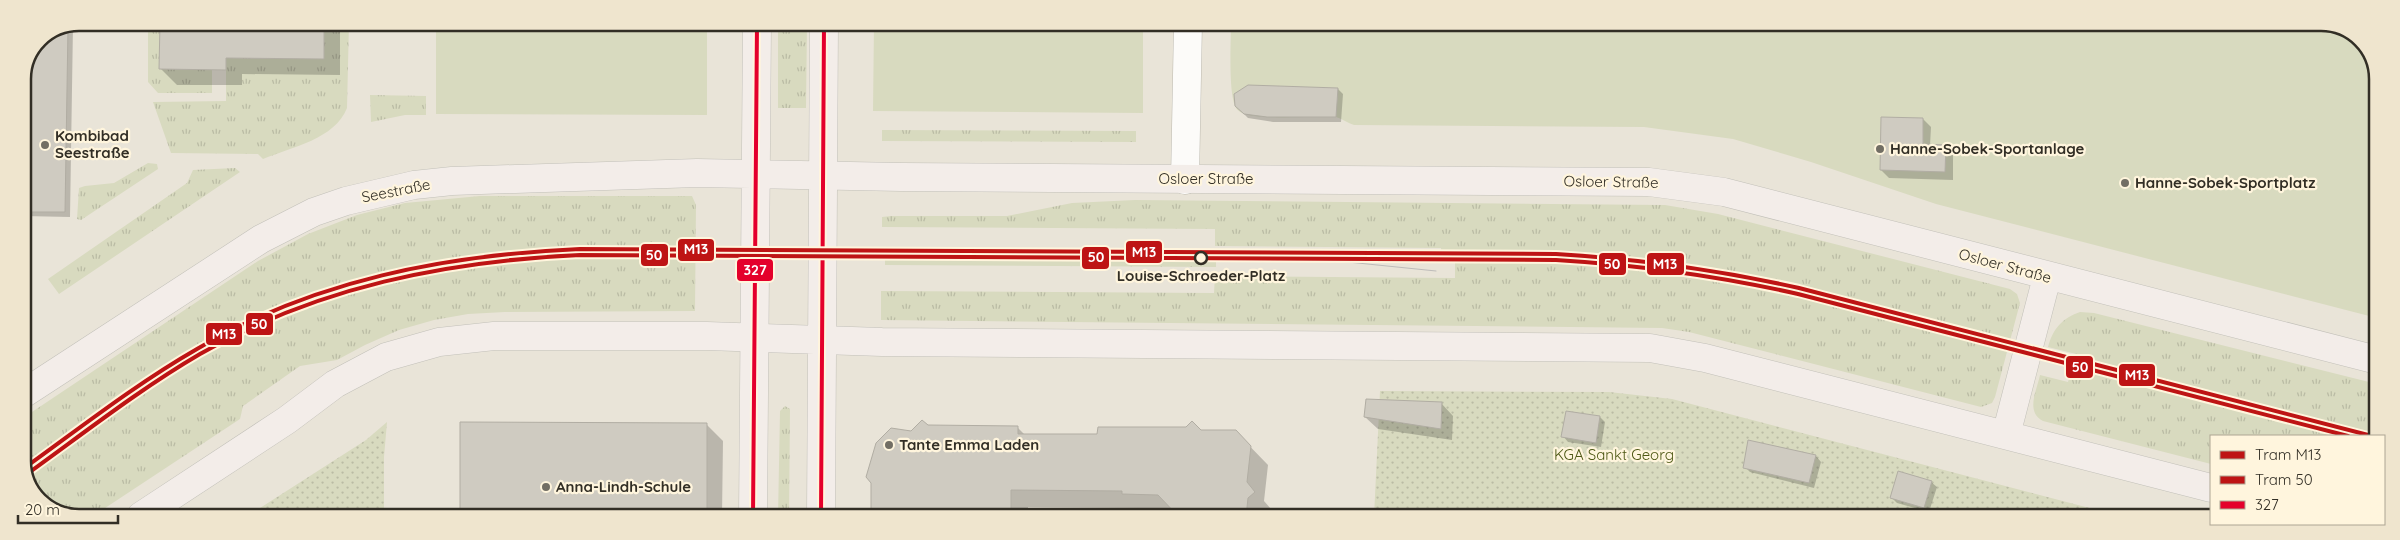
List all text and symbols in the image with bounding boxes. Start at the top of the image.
place label: Kombibad Seestraße [55,126,130,162]
marker: Kombibad Seestraße [39,139,51,151]
place label: Hanne-Sobek-Sportanlage [1890,139,2084,158]
marker: Hanne-Sobek-Sportanlage [1874,143,1886,155]
street label: Osloer Straße [1159,169,1254,188]
street label: Osloer Straße [1563,171,1659,192]
place label: Hanne-Sobek-Sportplatz [2135,173,2316,192]
street label: Seestraße [360,175,432,206]
marker: Hanne-Sobek-Sportplatz [2119,177,2131,189]
line badge: M13 [677,238,715,262]
text: M13 [684,240,708,258]
line badge: M13 [1125,240,1163,264]
line badge: 50 [640,243,669,267]
text: M13 [1132,243,1156,261]
street label: Osloer Straße [1957,244,2053,287]
text: 50 [646,246,663,264]
line badge: 50 [1081,246,1110,270]
text: 50 [1088,248,1105,266]
marker: Louise-Schroeder-Platz [1194,251,1208,265]
line badge: 50 [1598,252,1627,276]
line badge: M13 [1646,252,1685,276]
text: 50 [1604,255,1621,273]
text: M13 [1653,255,1677,273]
line badge: 327 [736,258,774,282]
text: 327 [743,261,767,279]
place label: Louise-Schroeder-Platz [1117,266,1285,285]
line badge: 50 [245,312,274,336]
text: 50 [251,315,268,333]
line badge: M13 [205,322,243,346]
text: M13 [212,325,236,343]
line badge: 50 [2065,355,2094,379]
text: 50 [2072,358,2089,376]
line badge: M13 [2118,363,2156,387]
text: M13 [2125,366,2149,384]
place label: Tante Emma Laden [899,435,1039,454]
legend [2210,435,2385,525]
marker: Tante Emma Laden [883,439,895,451]
park label: KGA Sankt Georg [1554,445,1674,464]
text: Tram M13 [2255,445,2322,464]
text: Tram 50 [2255,470,2313,489]
place label: Anna-Lindh-Schule [556,477,691,496]
marker: Anna-Lindh-Schule [540,481,552,493]
scale bar [18,492,118,524]
text: 327 [2255,495,2279,514]
text: 20 m [25,500,60,519]

